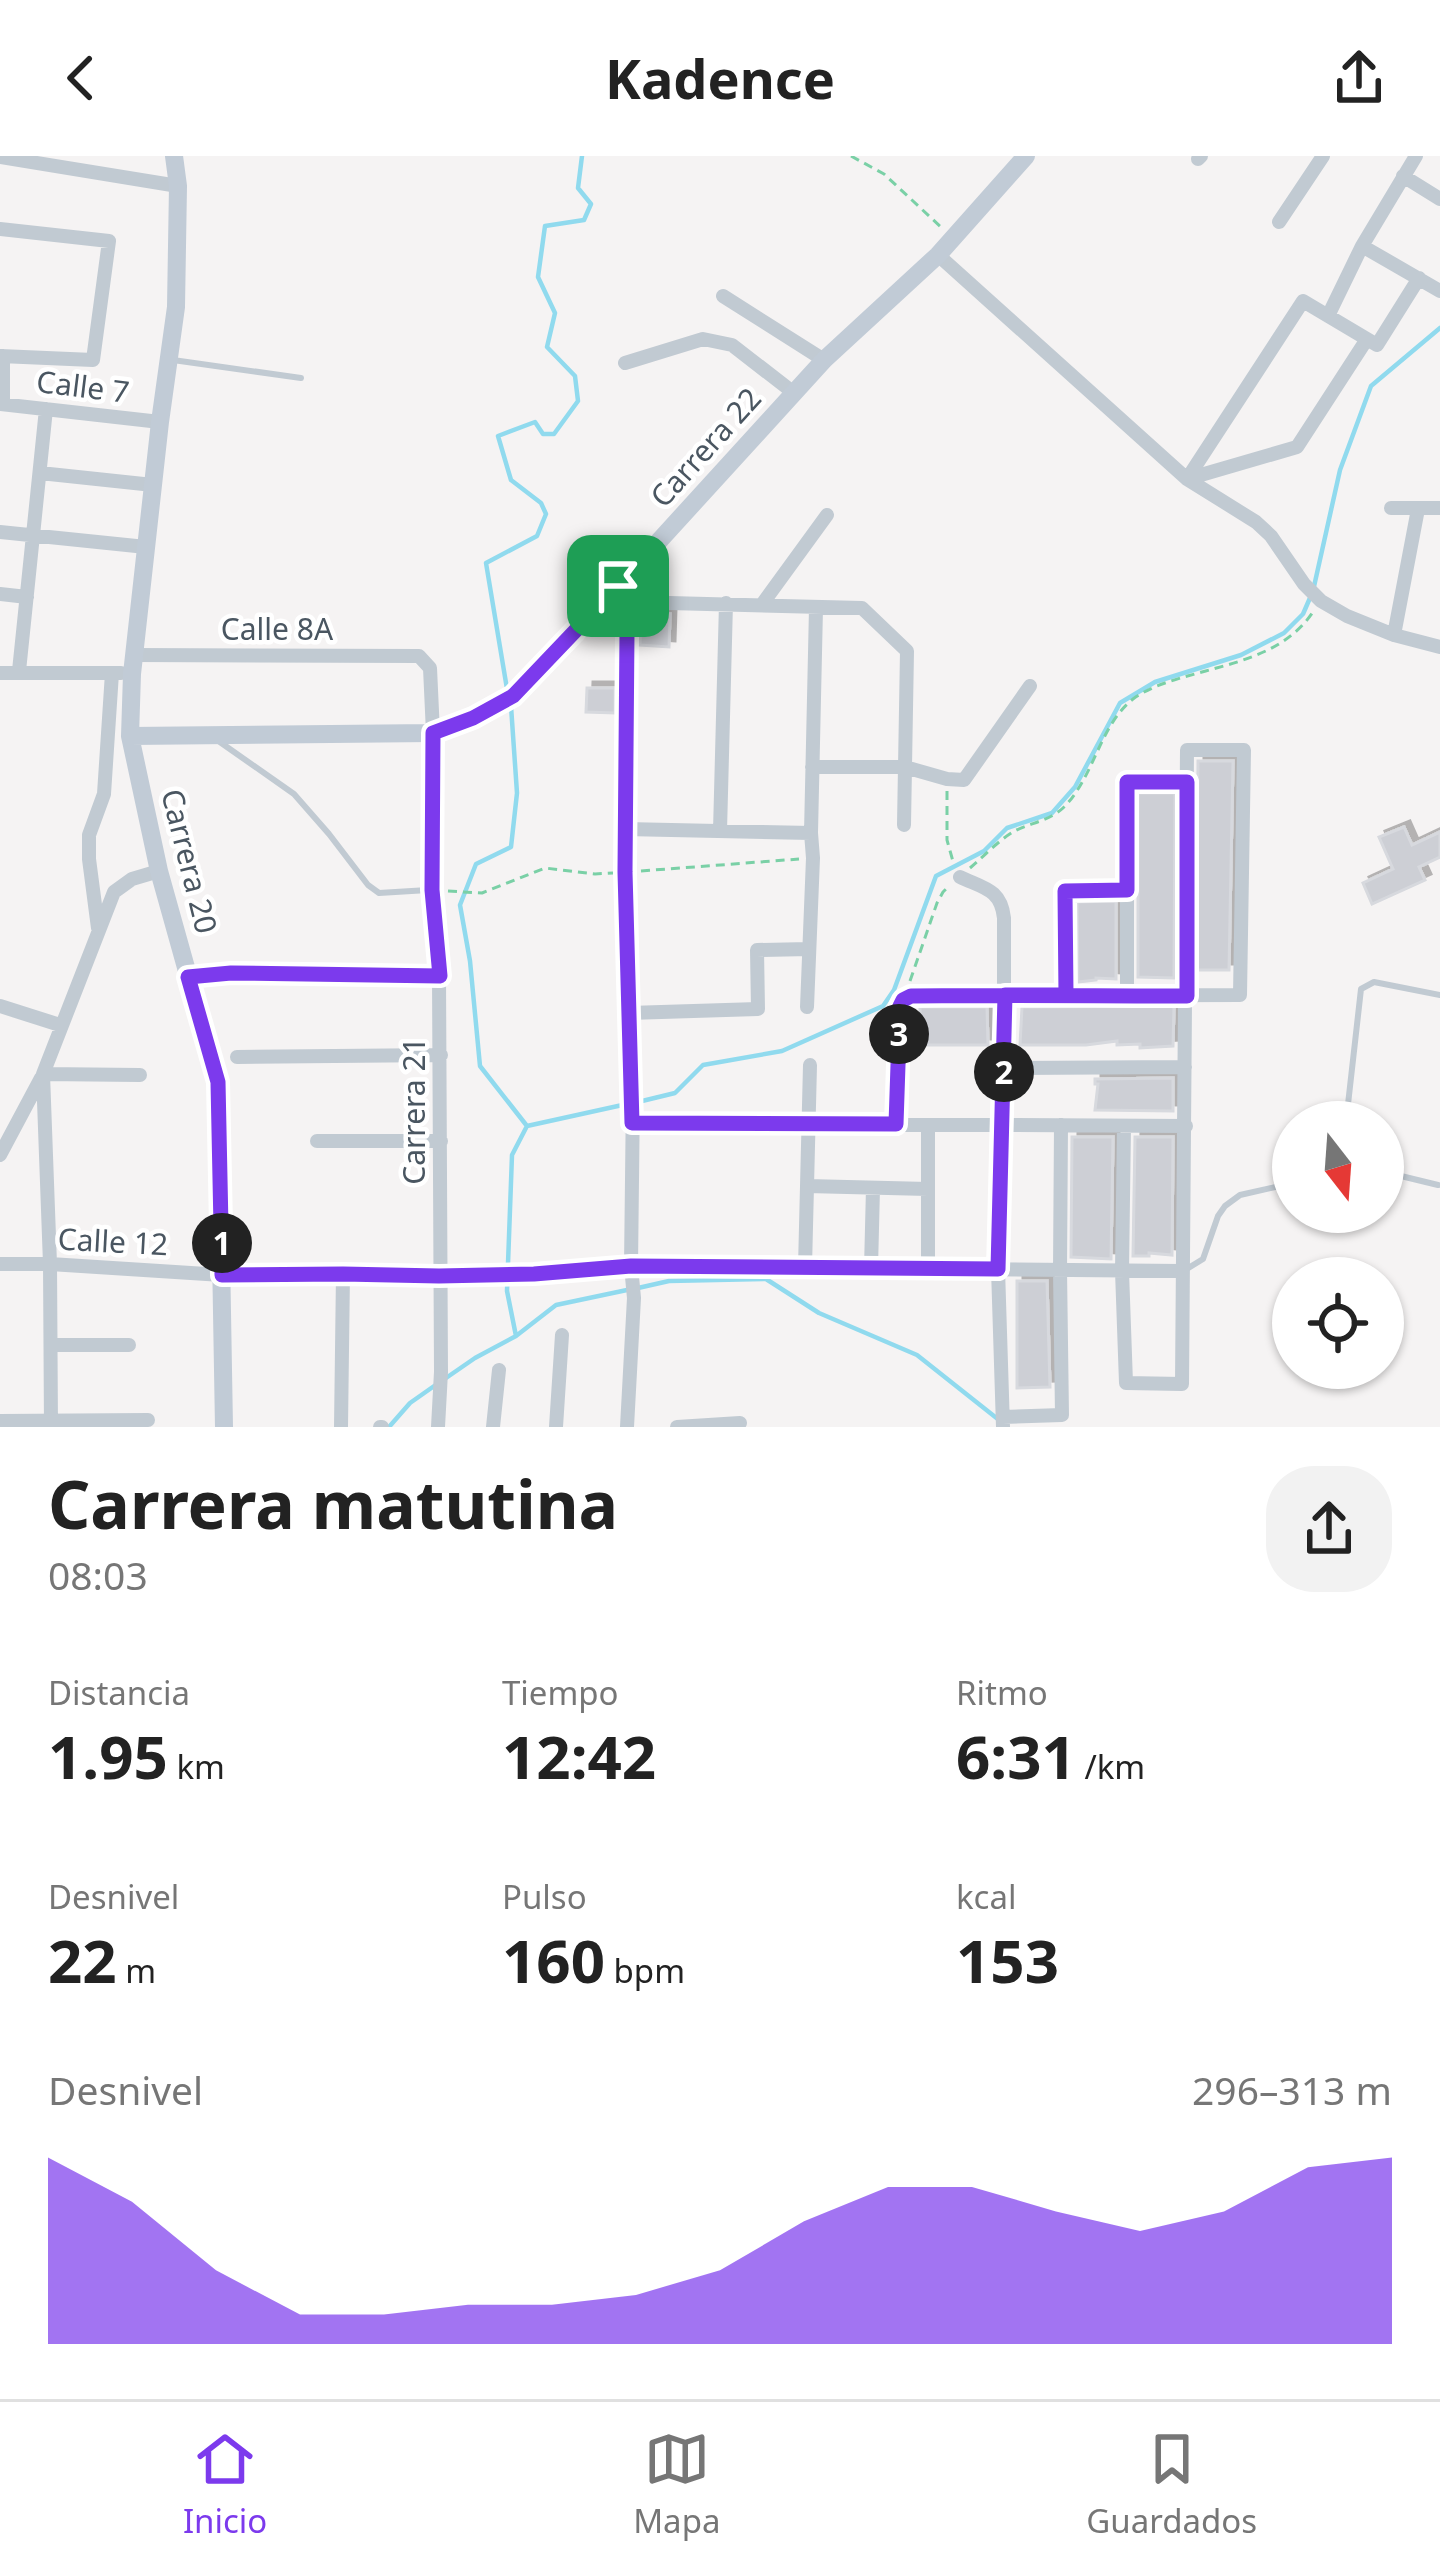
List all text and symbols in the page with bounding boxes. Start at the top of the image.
text: Kadence [605,41,835,115]
icon: back [48,45,114,111]
icon: share [1326,45,1392,111]
street label: Calle 7 [34,360,132,412]
street label: Carrera 22 [640,378,770,516]
pin [567,535,669,637]
icon: arrive [585,553,651,619]
street label: Calle 8A [221,608,334,649]
street label: Carrera 20 [152,784,228,938]
pin: 3 [869,1004,929,1064]
text: 3 [890,1011,908,1056]
street label: Carrera 21 [393,1037,434,1185]
pin: 2 [974,1042,1034,1102]
text: 2 [995,1049,1013,1094]
north arrow [1272,1101,1404,1233]
map controls [1272,1101,1404,1389]
pin: 1 [192,1213,252,1273]
street label: Calle 12 [57,1218,169,1264]
text: 1 [213,1220,231,1265]
button: locate [1272,1257,1404,1389]
text: Carrera matutina [48,1458,618,1548]
button: share [1266,1466,1392,1592]
text: 08:03 [48,1548,148,1601]
text: Distancia [48,1670,190,1715]
text: Tiempo [502,1670,619,1715]
text: Ritmo [956,1670,1048,1715]
text: 1.95 [48,1715,168,1797]
text: 12:42 [502,1715,656,1797]
text: 6:31 [956,1715,1076,1797]
text: km [168,1744,225,1789]
text: /km [1076,1744,1145,1789]
text: Desnivel [48,1874,179,1919]
text: Pulso [502,1874,587,1919]
text: kcal [956,1874,1017,1919]
text: 22 [48,1919,117,2001]
text: 160 [502,1919,605,2001]
text: 153 [956,1919,1059,2001]
text: m [117,1948,156,1993]
text: bpm [605,1948,685,1993]
text: Desnivel [48,2063,203,2116]
text: 296–313 m [1192,2063,1392,2116]
tab: Inicio [183,2426,267,2543]
tab: Mapa [633,2426,720,2543]
tab: Guardados [1086,2426,1257,2543]

